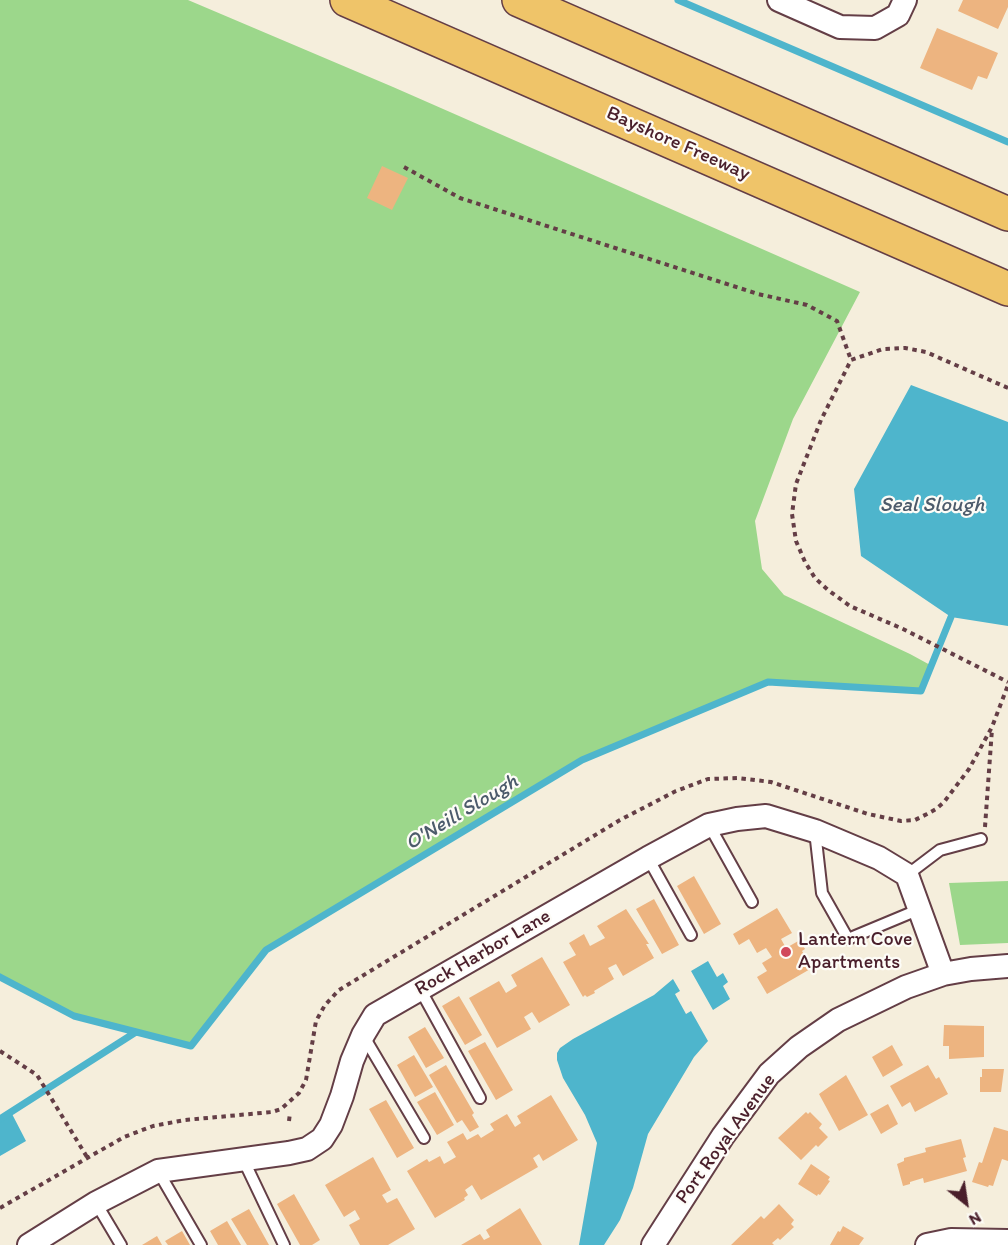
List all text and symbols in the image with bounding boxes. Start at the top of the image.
street label: Bayshore Freeway [602,102,754,186]
water label: Seal Slough [880,493,984,519]
water label: O'Neill Slough [401,769,523,857]
street label: Rock Harbor Lane [411,904,555,1002]
place label: Lantern Cove Apartments [798,928,912,975]
marker: Lantern Cove Apartments [779,945,793,959]
street label: Port Royal Avenue [671,1069,781,1209]
north arrow [936,1173,996,1233]
text: N [966,1208,985,1230]

